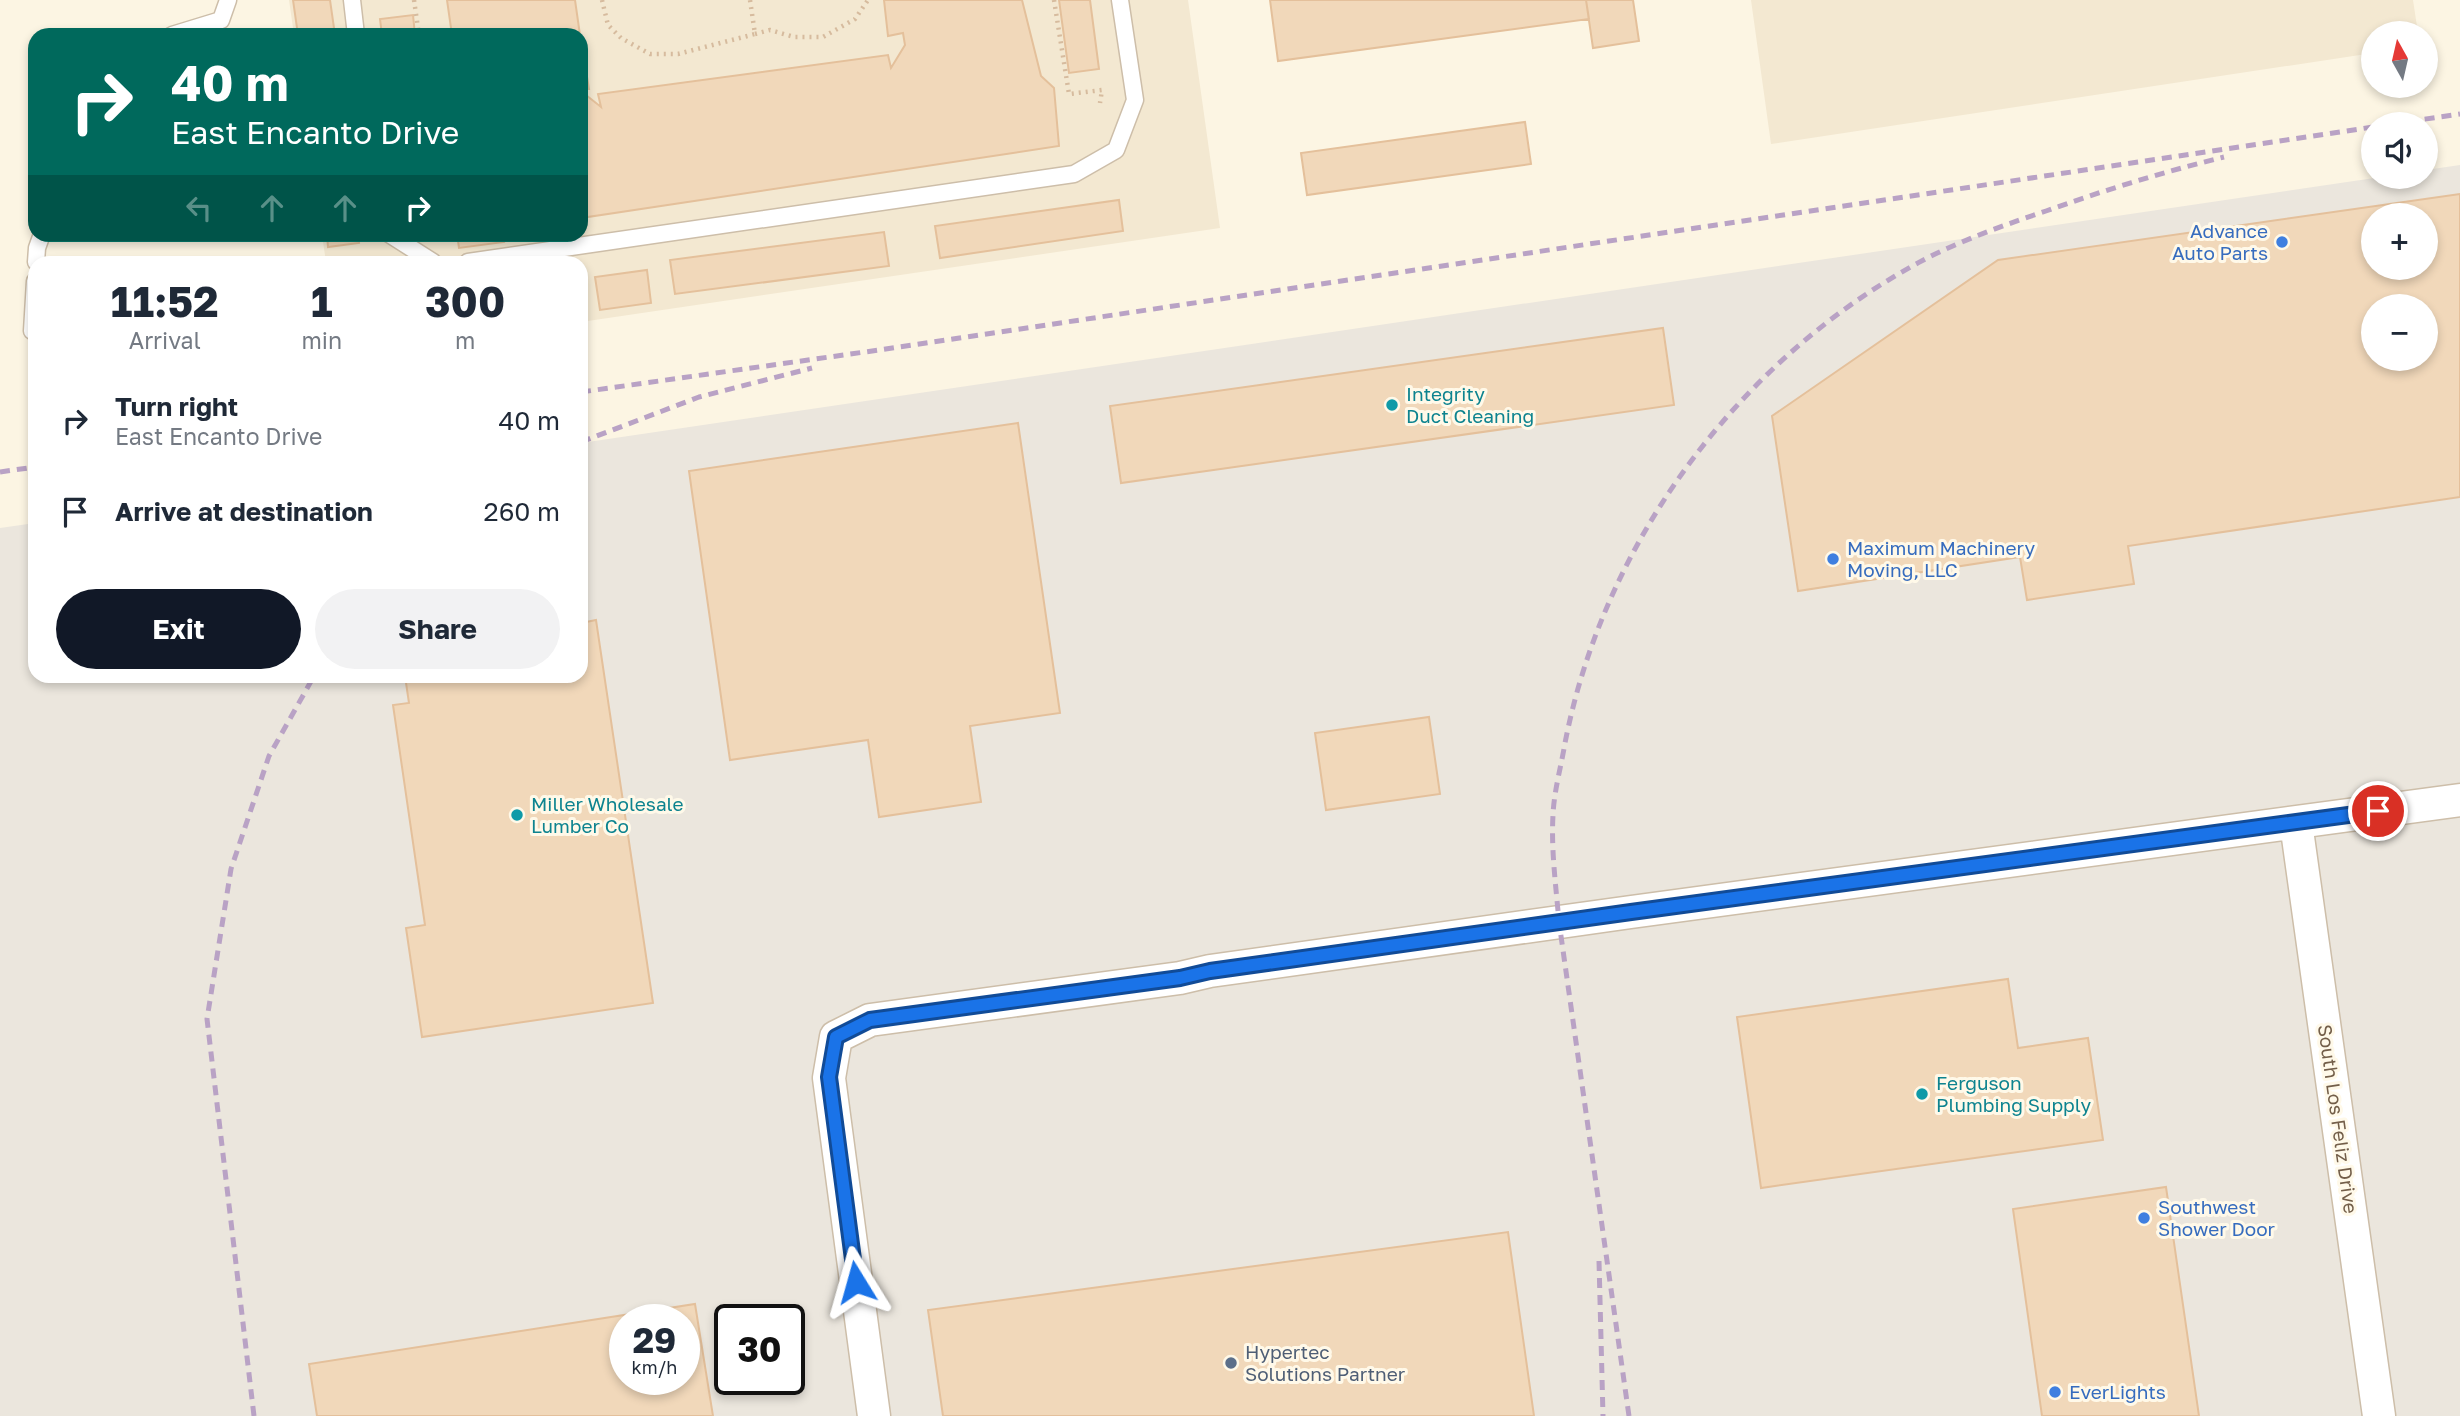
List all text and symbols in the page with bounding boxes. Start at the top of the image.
north arrow [2361,21,2438,98]
map controls [2361,21,2438,371]
text: 40 m [171,53,289,112]
icon: right [56,56,147,147]
button: sound [2361,112,2438,189]
text: East Encanto Drive [171,113,459,151]
icon: left [180,189,218,227]
icon: ahead [253,189,291,227]
icon: ahead [326,189,364,227]
icon: right [399,189,437,227]
button: + [2361,203,2438,280]
place label: Advance Auto Parts [2172,219,2268,264]
marker: Advance Auto Parts [2274,234,2290,250]
text: 11:52 [111,276,219,326]
text: 1 [311,276,333,326]
text: 300 [425,276,505,326]
button: − [2361,294,2438,371]
text: Arrival [129,326,201,354]
text: min [302,326,342,354]
text: m [455,326,475,354]
place label: Integrity Duct Cleaning [1406,382,1534,427]
text: Turn right [115,391,238,422]
marker: Integrity Duct Cleaning [1384,397,1400,413]
icon: right [56,402,94,440]
text: 40 m [499,405,560,436]
text: East Encanto Drive [115,422,322,450]
icon: arrive [56,493,94,531]
text: Arrive at destination [115,496,373,527]
text: 260 m [484,496,560,527]
place label: Maximum Machinery Moving, LLC [1847,536,2035,581]
marker: Maximum Machinery Moving, LLC [1825,551,1841,567]
button: Exit [56,589,301,669]
button: Share [315,589,560,669]
pin [2348,781,2408,841]
place label: Miller Wholesale Lumber Co [531,792,684,837]
icon: arrive [2359,792,2397,830]
marker: Miller Wholesale Lumber Co [509,807,525,823]
street label: South Los Feliz Drive [2314,1023,2363,1215]
place label: Ferguson Plumbing Supply [1936,1071,2091,1116]
marker: Ferguson Plumbing Supply [1914,1086,1930,1102]
place label: Southwest Shower Door [2158,1195,2276,1240]
marker: Southwest Shower Door [2136,1210,2152,1226]
position arrow [819,1245,893,1319]
speed limit sign: 30 [714,1304,805,1395]
text: 29 [633,1319,676,1361]
place label: Hypertec Solutions Partner [1245,1340,1406,1385]
marker: Hypertec Solutions Partner [1223,1355,1239,1371]
text: km/h [632,1356,677,1378]
place label: EverLights [2069,1380,2166,1403]
marker: EverLights [2047,1384,2063,1400]

